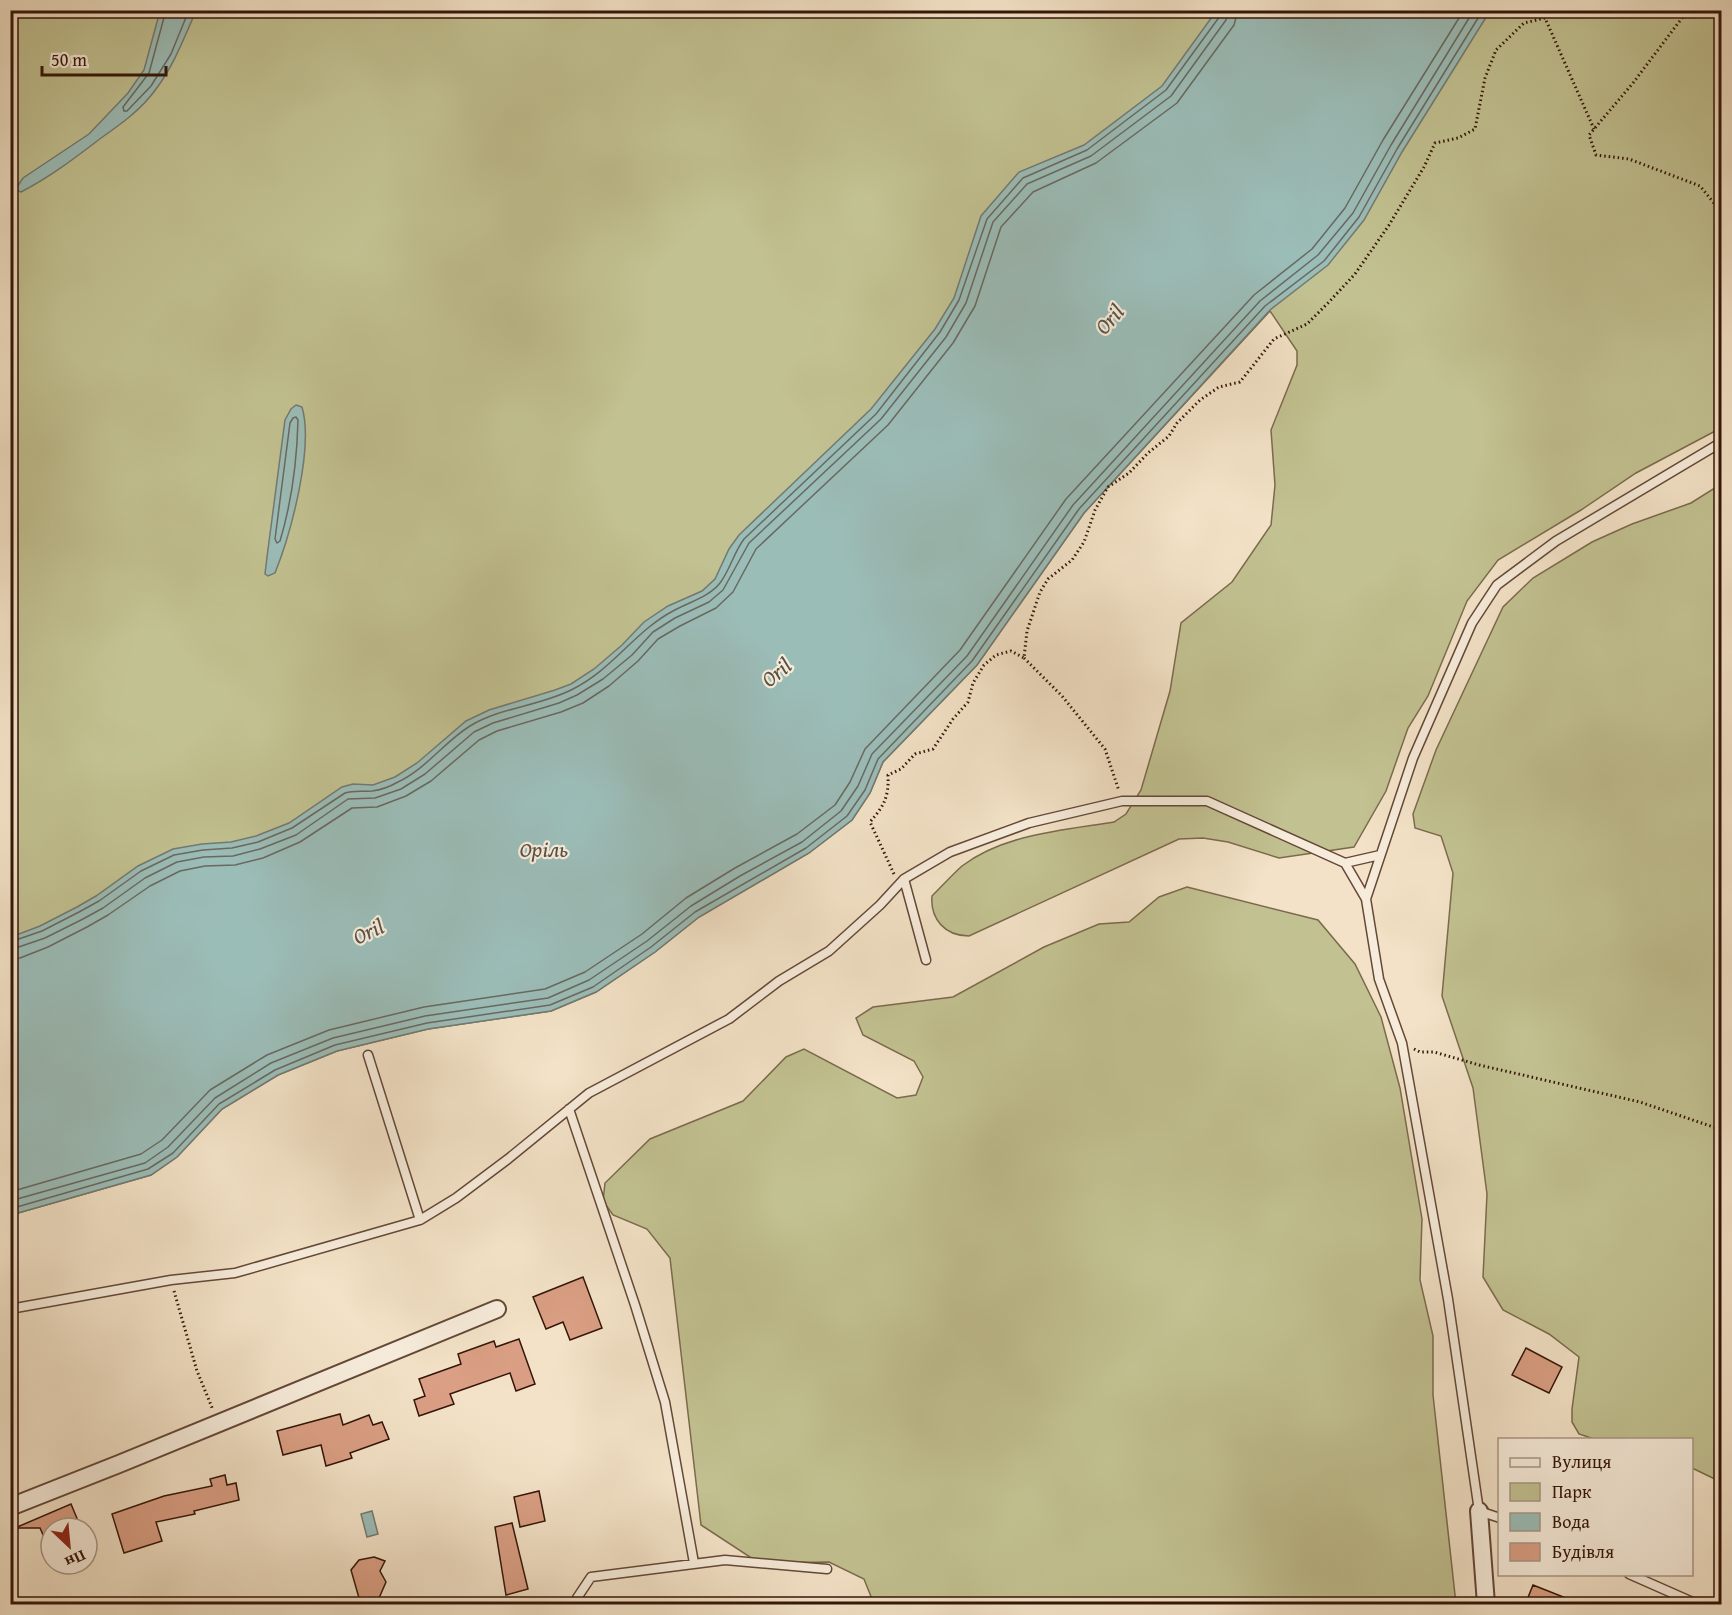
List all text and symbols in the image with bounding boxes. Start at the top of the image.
scale bar [42,39,166,77]
text: 50 m [51,46,87,73]
water label: Oril [1087,297,1131,341]
water label: Oril [754,650,798,694]
water label: Орiль [520,833,568,865]
water label: Oril [347,910,389,952]
legend [1498,1438,1693,1576]
text: Вулиця [1552,1448,1611,1475]
text: Парк [1552,1478,1592,1505]
text: Вода [1552,1508,1590,1535]
north arrow [39,1516,99,1576]
text: Будівля [1552,1538,1614,1565]
text: Пн [61,1544,90,1575]

